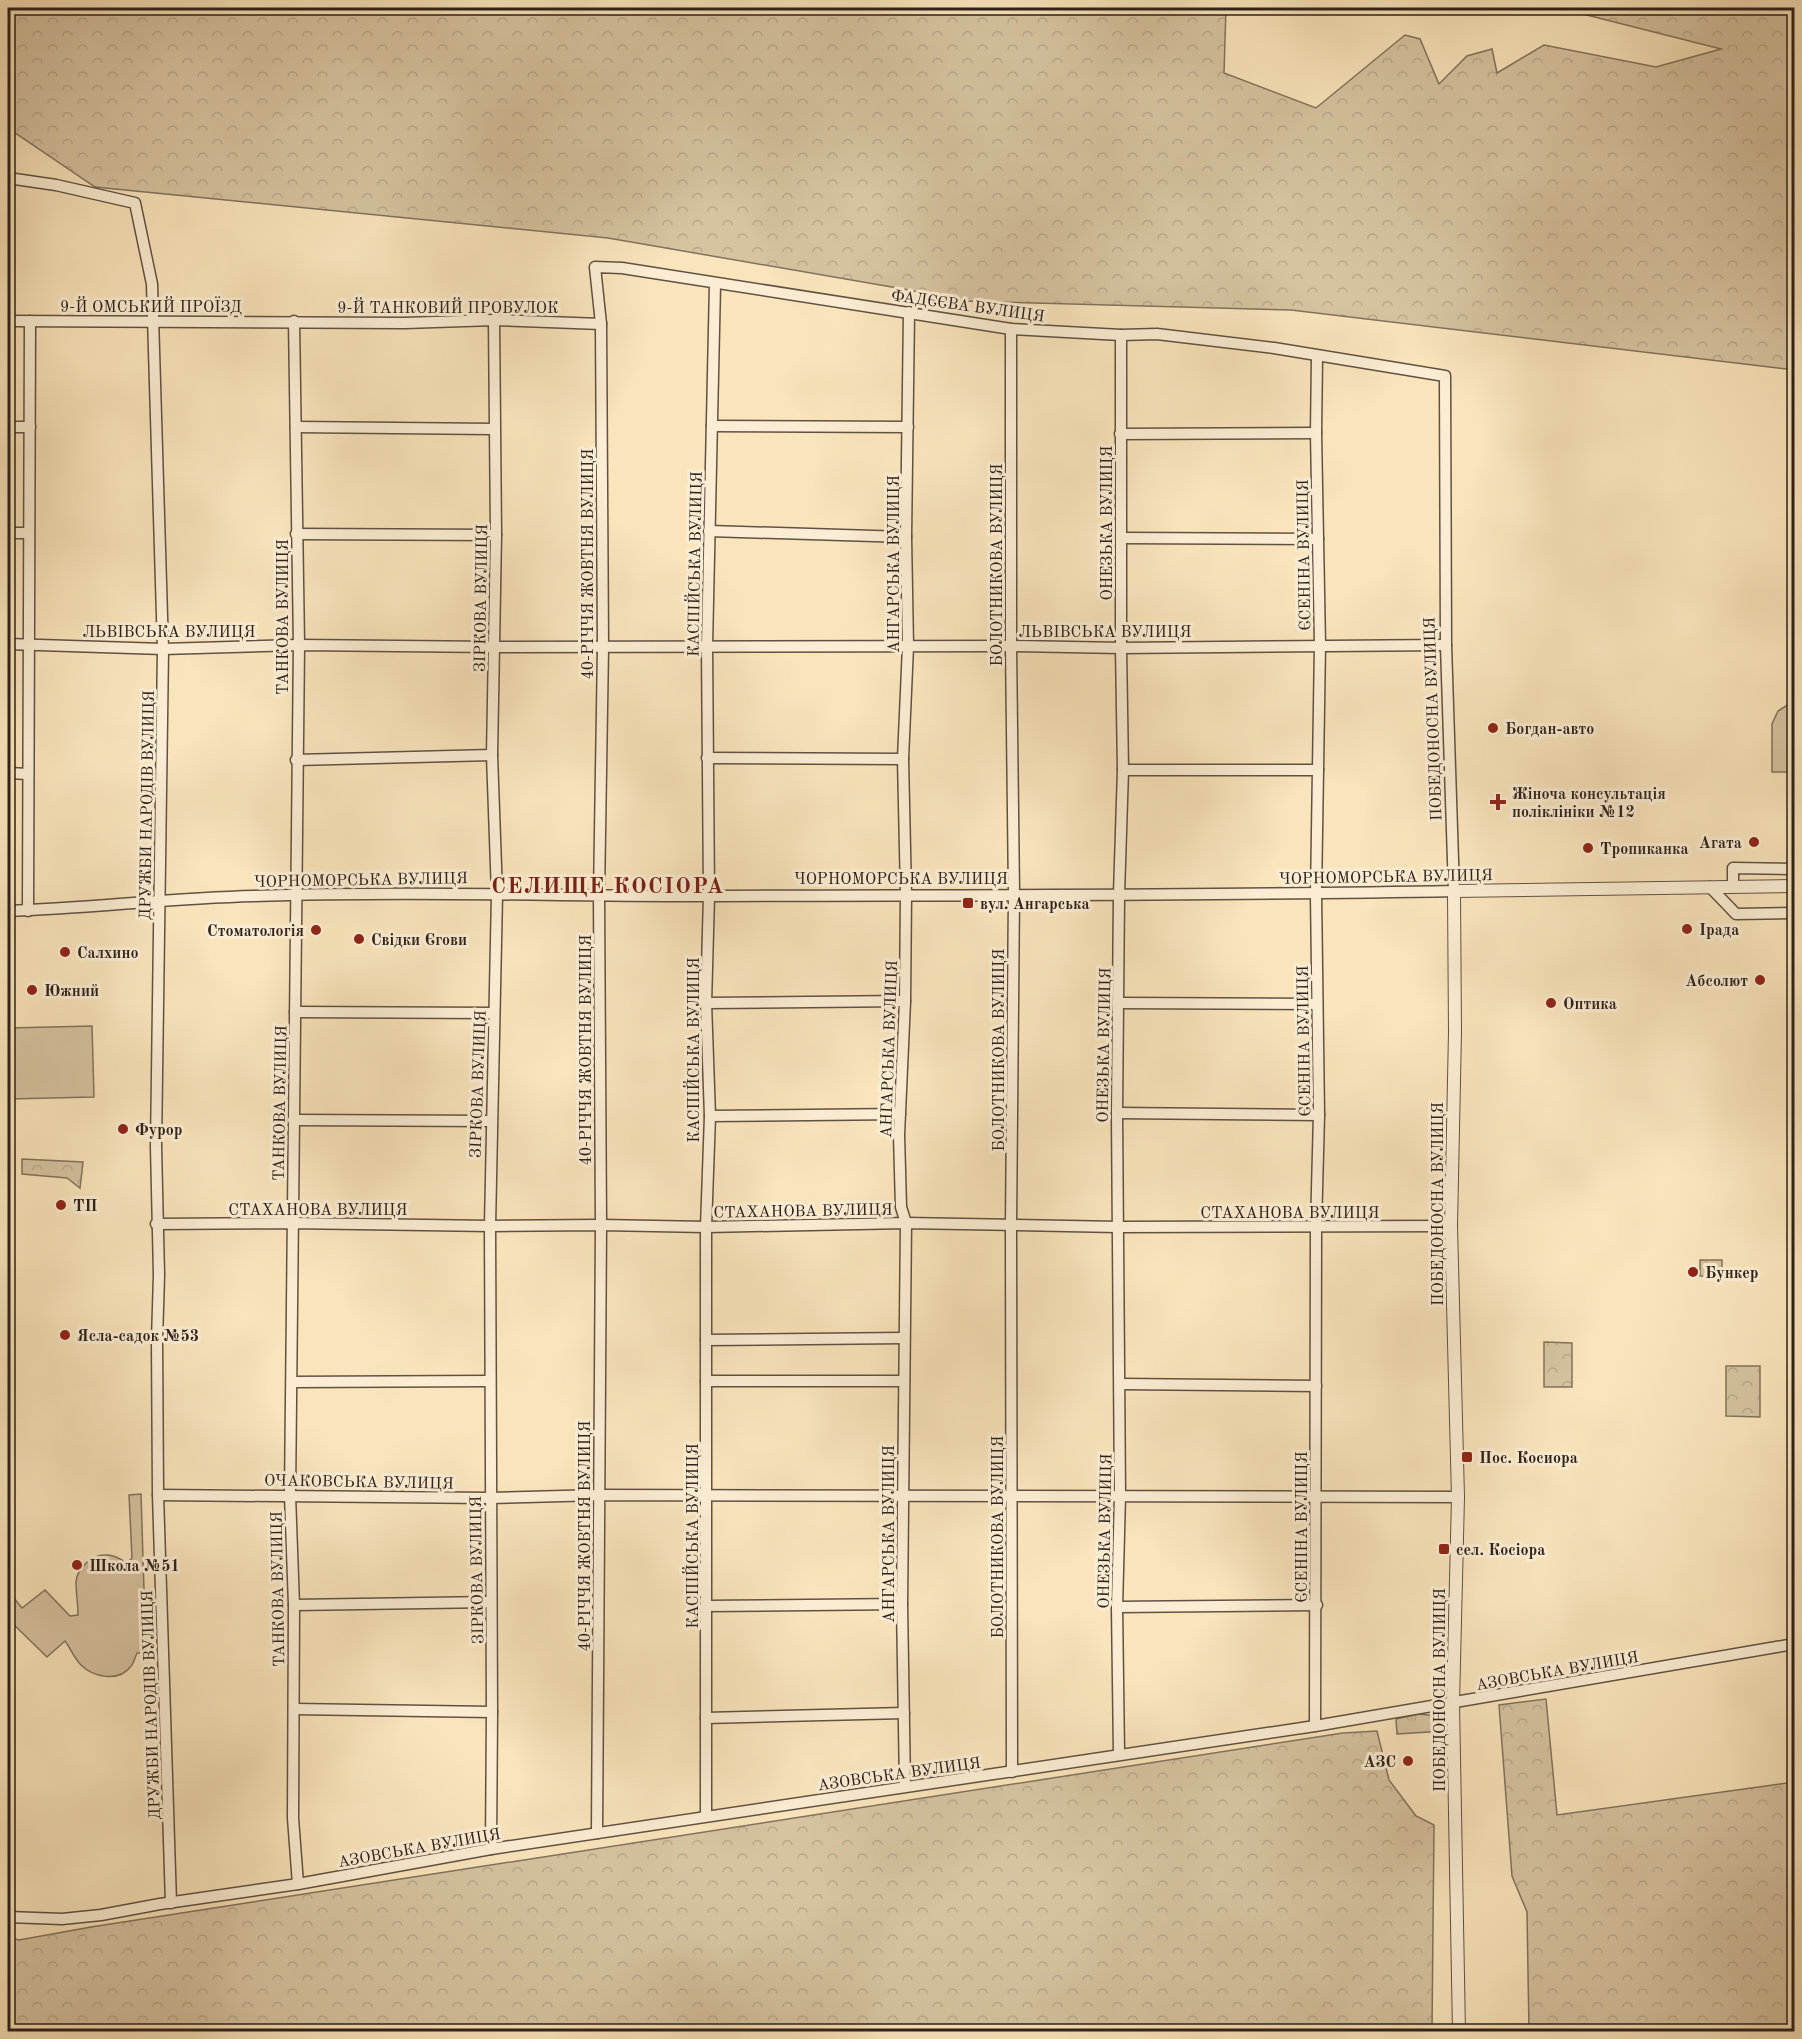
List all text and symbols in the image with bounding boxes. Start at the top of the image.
street label: ФАДЄЄВА ВУЛИЦЯ [890,288,1046,326]
street label: 9-Й ОМСЬКИЙ ПРОЇЗД [60,296,242,316]
street label: 9-Й ТАНКОВИЙ ПРОВУЛОК [337,297,559,317]
street label: ОНЕЗЬКА ВУЛИЦЯ [1100,445,1116,601]
street label: 40-РІЧЧЯ ЖОВТНЯ ВУЛИЦЯ [581,448,597,680]
street label: БОЛОТНИКОВА ВУЛИЦЯ [990,463,1006,667]
street label: КАСПІЙСЬКА ВУЛИЦЯ [682,471,706,657]
street label: АНГАРСЬКА ВУЛИЦЯ [887,475,903,653]
street label: ЄСЕНІНА ВУЛИЦЯ [1296,479,1314,631]
street label: ЗІРКОВА ВУЛИЦЯ [473,524,491,672]
street label: ТАНКОВА ВУЛИЦЯ [276,539,292,695]
street label: ПОБЕДОНОСНА ВУЛИЦЯ [1422,617,1446,821]
street label: ЛЬВІВСЬКА ВУЛИЦЯ [82,625,256,641]
street label: ЛЬВІВСЬКА ВУЛИЦЯ [1018,625,1192,641]
street label: ДРУЖБИ НАРОДІВ ВУЛИЦЯ [138,690,158,920]
marker: Богдан-авто [1486,721,1500,735]
place label: Богдан-авто [1505,722,1594,738]
place label: Жіноча консультація поліклініки №12 [1512,787,1666,821]
marker: Жіноча консультація поліклініки №12 [1489,793,1507,811]
marker: Агата [1747,835,1761,849]
place label: Агата [1699,836,1742,852]
marker: Тропиканка [1581,841,1595,855]
place label: Тропиканка [1600,842,1689,858]
street label: ЧОРНОМОРСЬКА ВУЛИЦЯ [1279,868,1493,888]
street label: ЧОРНОМОРСЬКА ВУЛИЦЯ [254,871,468,891]
street label: ЧОРНОМОРСЬКА ВУЛИЦЯ [794,872,1008,888]
district label: СЕЛИЩЕ КОСІОРА [491,876,725,898]
marker: вул. Ангарська [961,896,975,910]
place label: вул. Ангарська [980,897,1090,913]
marker: Ірада [1680,922,1694,936]
marker: Стоматологія [309,923,323,937]
place label: Ірада [1699,923,1739,939]
place label: Стоматологія [207,924,304,940]
marker: Свідки Єгови [352,932,366,946]
place label: Свідки Єгови [371,933,467,949]
street label: 40-РІЧЧЯ ЖОВТНЯ ВУЛИЦЯ [579,934,595,1166]
marker: Салхино [58,945,72,959]
place label: Салхино [77,946,139,962]
street label: БОЛОТНИКОВА ВУЛИЦЯ [992,948,1008,1152]
street label: КАСПІЙСЬКА ВУЛИЦЯ [683,957,703,1143]
street label: АНГАРСЬКА ВУЛИЦЯ [879,960,901,1138]
street label: ЄСЕНІНА ВУЛИЦЯ [1296,965,1314,1117]
street label: ОНЕЗЬКА ВУЛИЦЯ [1096,967,1114,1123]
marker: Абсолют [1753,973,1767,987]
place label: Абсолют [1685,974,1748,990]
marker: Южний [25,983,39,997]
place label: Южний [44,984,99,1000]
marker: Оптика [1544,996,1558,1010]
place label: Оптика [1563,997,1617,1013]
street label: ЗІРКОВА ВУЛИЦЯ [468,1010,490,1158]
street label: ТАНКОВА ВУЛИЦЯ [272,1025,290,1181]
street label: ПОБЕДОНОСНА ВУЛИЦЯ [1431,1102,1447,1306]
marker: Фурор [116,1122,130,1136]
place label: Фурор [135,1123,183,1139]
marker: ТП [54,1198,68,1212]
place label: ТП [73,1199,97,1215]
street label: СТАХАНОВА ВУЛИЦЯ [713,1202,893,1222]
street label: СТАХАНОВА ВУЛИЦЯ [228,1203,408,1219]
street label: СТАХАНОВА ВУЛИЦЯ [1200,1206,1380,1222]
marker: Бункер [1686,1265,1700,1279]
place label: Бункер [1705,1266,1758,1282]
marker: Ясла-садок №53 [58,1328,72,1342]
place label: Ясла-садок №53 [77,1329,199,1345]
street label: 40-РІЧЧЯ ЖОВТНЯ ВУЛИЦЯ [578,1420,594,1652]
street label: БОЛОТНИКОВА ВУЛИЦЯ [991,1435,1007,1639]
street label: КАСПІЙСЬКА ВУЛИЦЯ [682,1443,702,1629]
street label: АНГАРСЬКА ВУЛИЦЯ [882,1445,898,1623]
marker: Пос. Косиора [1460,1450,1474,1464]
street label: ЄСЕНІНА ВУЛИЦЯ [1295,1451,1311,1603]
place label: Пос. Косиора [1479,1451,1578,1467]
street label: ОНЕЗЬКА ВУЛИЦЯ [1097,1453,1115,1609]
street label: ОЧАКОВСЬКА ВУЛИЦЯ [264,1473,454,1493]
street label: ЗІРКОВА ВУЛИЦЯ [469,1496,487,1644]
street label: ТАНКОВА ВУЛИЦЯ [270,1511,288,1667]
marker: сел. Косіора [1437,1542,1451,1556]
place label: сел. Косіора [1456,1543,1545,1559]
marker: Школа №51 [70,1558,84,1572]
place label: Школа №51 [89,1559,180,1575]
street label: ПОБЕДОНОСНА ВУЛИЦЯ [1433,1588,1449,1792]
street label: ДРУЖБИ НАРОДІВ ВУЛИЦЯ [140,1590,164,1820]
street label: АЗОВСЬКА ВУЛИЦЯ [1475,1650,1640,1694]
marker: АЗС [1401,1754,1415,1768]
place label: АЗС [1364,1755,1396,1771]
street label: АЗОВСЬКА ВУЛИЦЯ [816,1756,982,1794]
street label: АЗОВСЬКА ВУЛИЦЯ [337,1827,502,1871]

